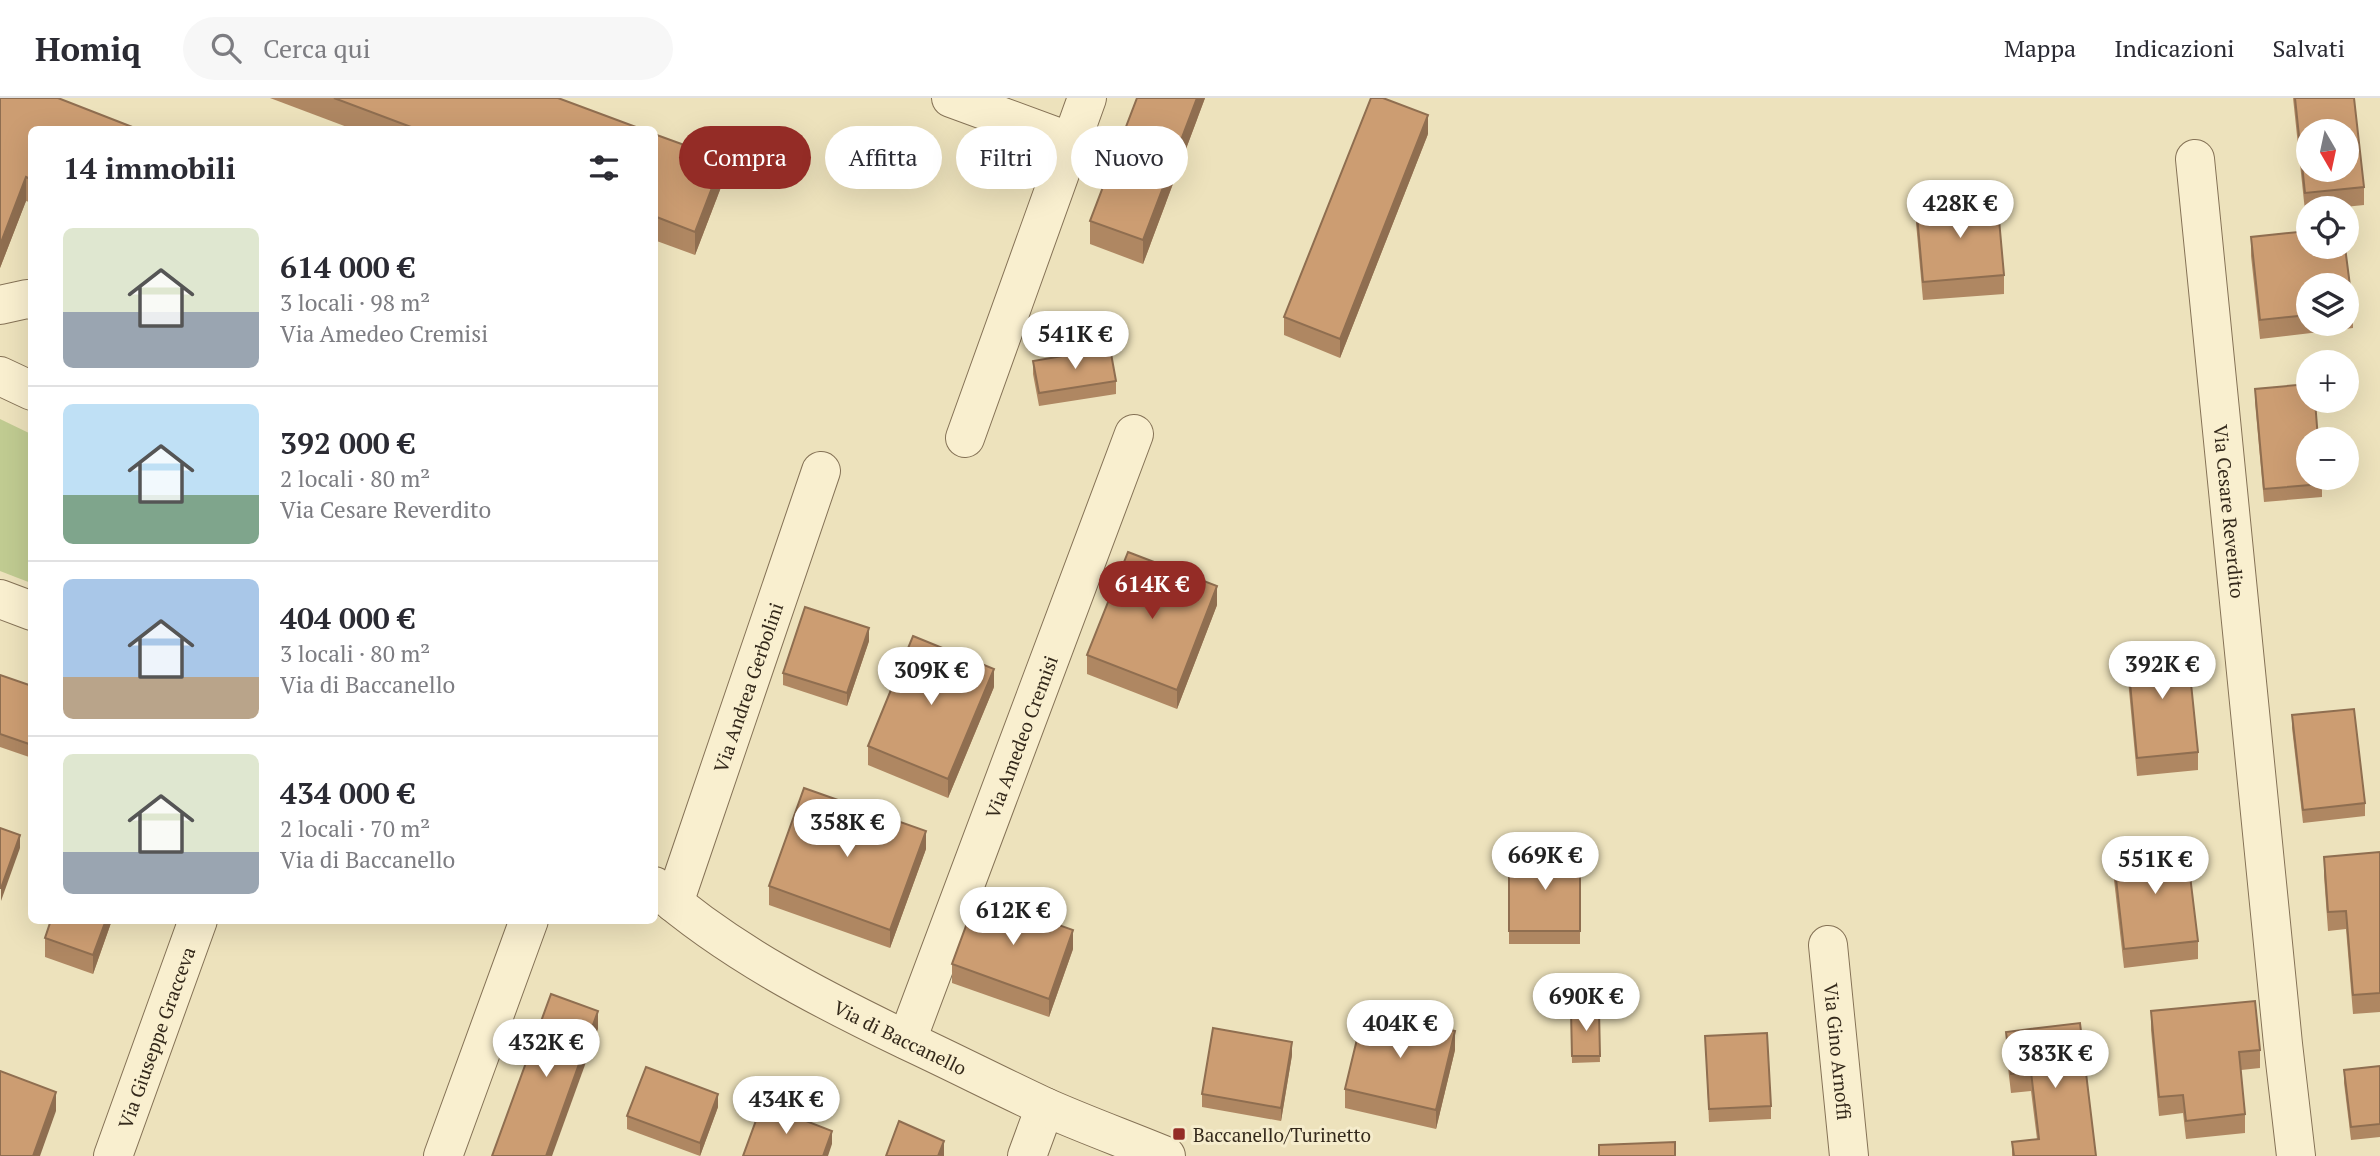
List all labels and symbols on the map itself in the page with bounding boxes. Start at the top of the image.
north arrow [2296,119,2359,182]
pin: 428K € [1903,180,2017,240]
pin: 541K € [1018,312,1132,371]
street label: Via Cesare Reverdito [2209,423,2251,599]
pin: 614K € [1095,561,1209,621]
street label: Via Andrea Gerbolini [707,599,788,775]
pin: 392K € [2105,642,2219,701]
pin: 309K € [874,648,988,707]
street label: Via Amedeo Cremisi [979,652,1063,822]
pin: 358K € [790,800,904,859]
pin: 669K € [1488,832,1602,892]
pin: 551K € [2098,836,2212,896]
pin: 612K € [956,888,1070,947]
street label: Via Giuseppe Gracceva [111,943,200,1132]
pin: 690K € [1529,974,1643,1033]
street label: Via Gino Arnoffi [1819,982,1858,1121]
street label: Via di Baccanello [830,994,971,1080]
pin: 404K € [1343,1000,1457,1060]
pin: 432K € [489,1020,603,1079]
pin: 383K € [1998,1030,2112,1090]
pin: 434K € [729,1076,843,1136]
place label: Baccanello/Turinetto [1193,1122,1371,1147]
marker: Baccanello/Turinetto [1171,1126,1187,1142]

